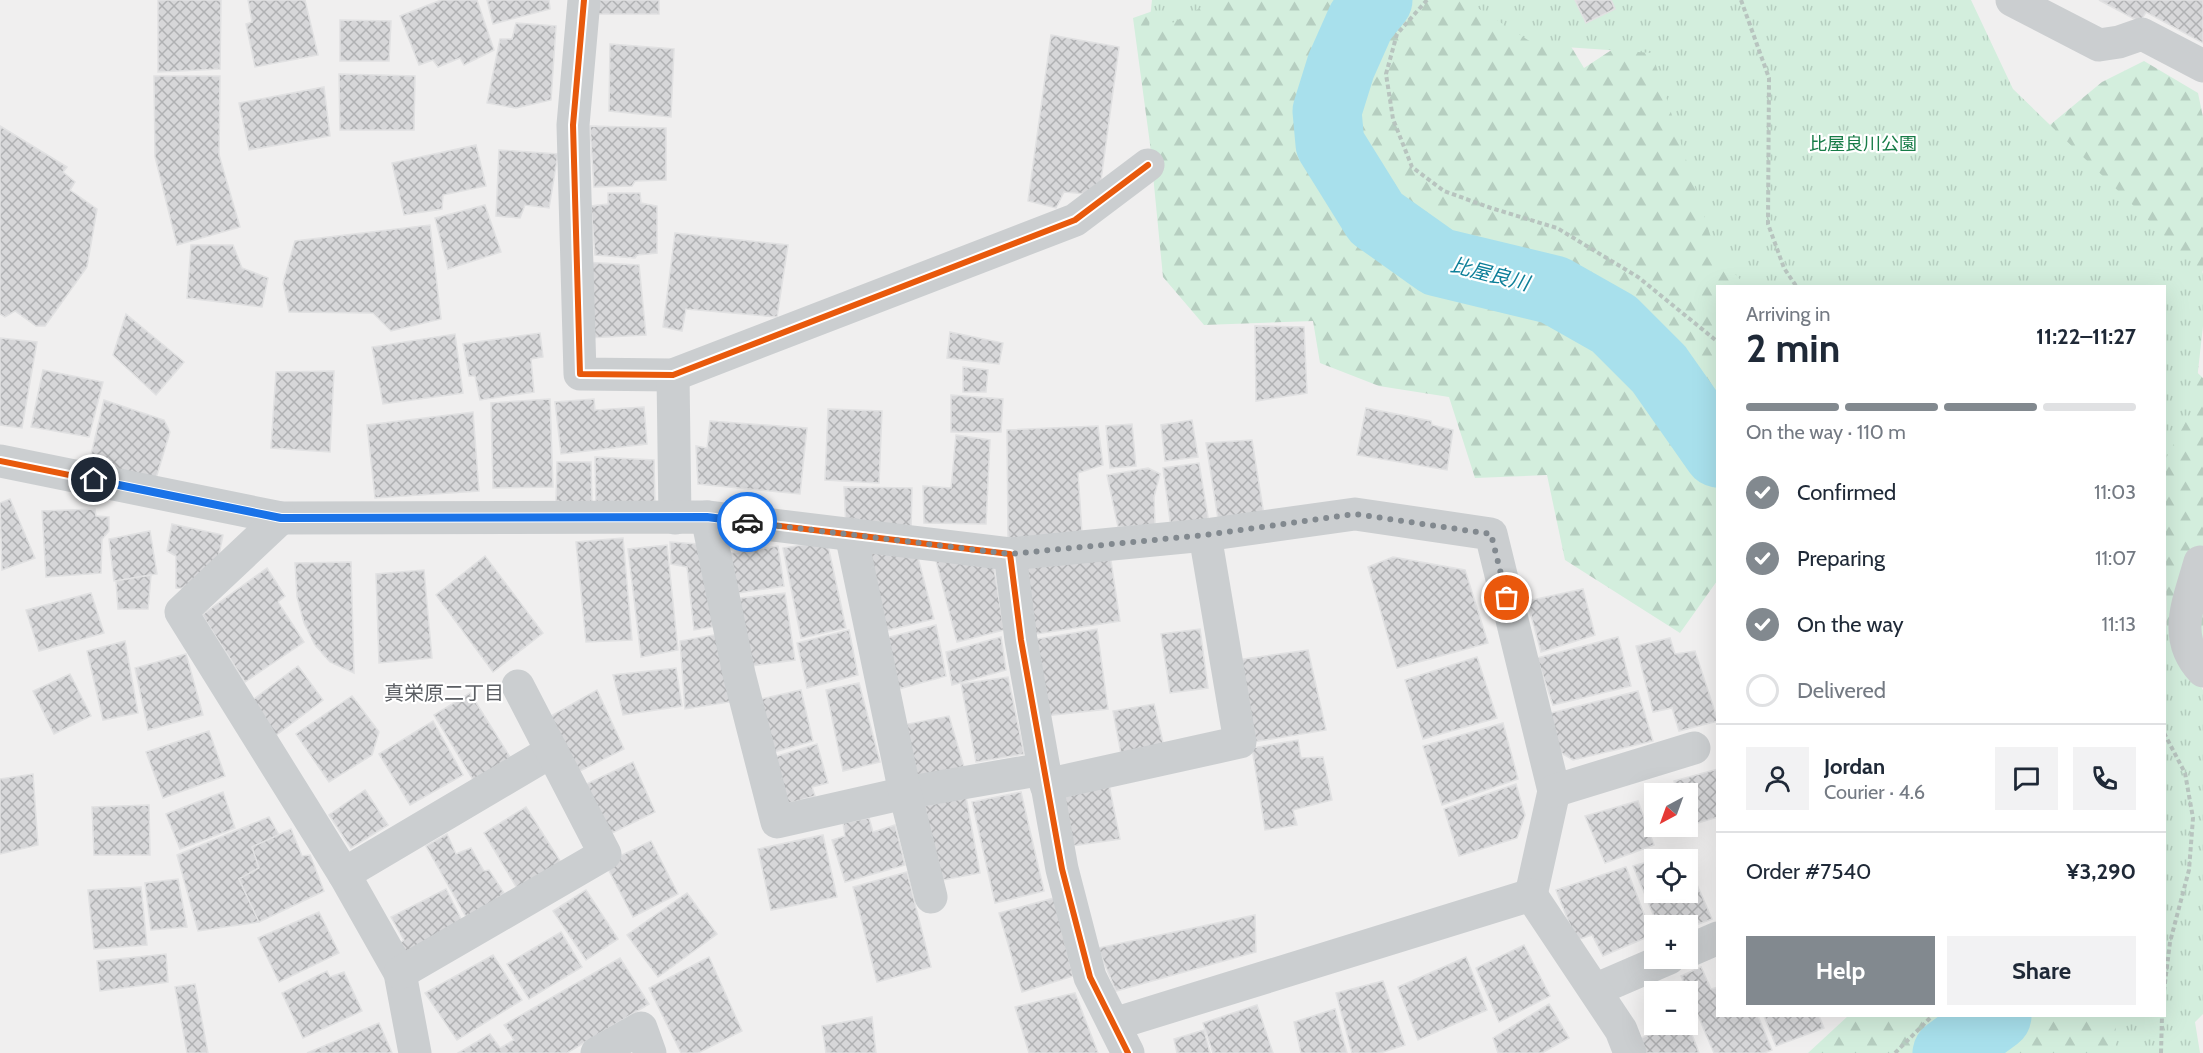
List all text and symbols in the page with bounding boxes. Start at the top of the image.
park label: 比屋良川公園 [1809,133,1917,155]
water label: 比屋良川 [1448,253,1534,296]
text: Arriving in [1746,302,1830,326]
text: 11:22–11:27 [2036,323,2136,350]
text: 2 min [1746,324,1840,372]
text: On the way · 110 m [1746,420,1906,444]
pin [68,454,119,505]
icon: home [77,463,110,496]
icon: check [1746,476,1779,509]
text: Confirmed [1797,479,1896,506]
text: 11:03 [2094,480,2136,504]
courier [717,492,777,552]
icon: car [731,506,764,539]
icon: check [1746,542,1779,575]
text: Preparing [1797,545,1885,572]
text: 11:07 [2095,546,2136,570]
pin [1481,572,1532,623]
icon: bag [1490,581,1523,614]
icon: check [1746,608,1779,641]
text: On the way [1797,611,1904,638]
text: 11:13 [2101,612,2136,636]
text: Delivered [1797,677,1886,704]
district label: 真栄原二丁目 [384,681,504,705]
button: person [1746,747,1809,810]
button: chat [1995,747,2058,810]
button: phone [2073,747,2136,810]
text: Jordan [1824,753,1885,780]
text: Courier · 4.6 [1824,780,1925,804]
north arrow [1644,783,1698,837]
map controls [1644,783,1698,1035]
button: locate [1644,849,1698,903]
text: Order #7540 [1746,858,1871,885]
text: ¥3,290 [2066,858,2136,885]
button: + [1644,915,1698,969]
button: Help [1746,936,1935,1005]
button: Share [1947,936,2136,1005]
button: − [1644,981,1698,1035]

